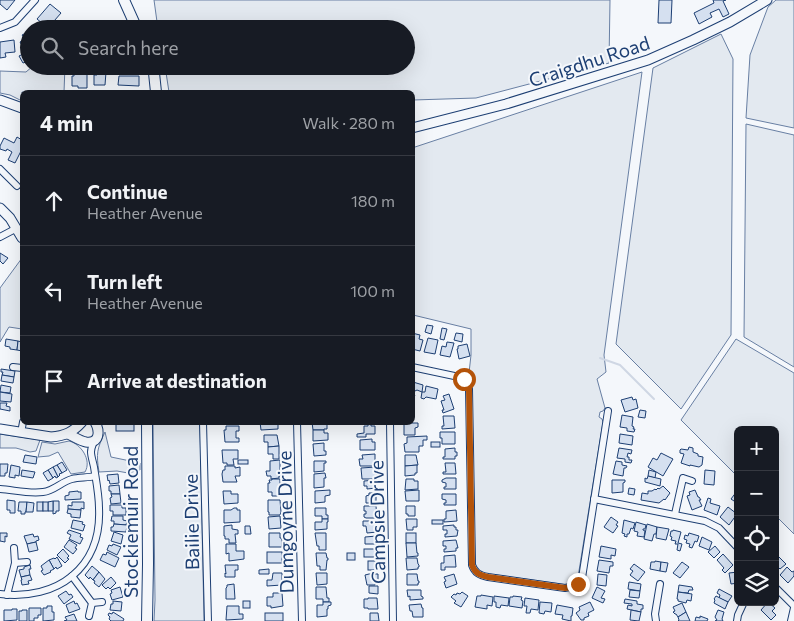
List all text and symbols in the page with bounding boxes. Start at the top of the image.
search box [20,20,415,75]
street label: Craigdhu Road [526,31,652,91]
icon: search [38,34,66,62]
text: Search here [78,36,178,59]
text: 4 min [40,110,93,135]
text: Walk · 280 m [303,113,395,132]
text: Continue [87,180,167,203]
icon: ahead [40,187,68,215]
text: 180 m [351,191,395,210]
text: Heather Avenue [87,203,203,222]
text: Turn left [87,270,162,293]
icon: left [40,277,68,305]
text: 100 m [350,281,395,300]
text: Heather Avenue [87,293,203,312]
icon: arrive [40,367,68,395]
route start [453,368,476,391]
text: Arrive at destination [87,369,267,392]
map controls [734,426,779,606]
button: + [734,426,779,471]
street label: Stockiemuir Road [119,446,142,598]
street label: Dumgoyne Drive [272,451,298,593]
street label: Campsie Drive [364,460,390,584]
button: − [734,471,779,516]
street label: Bailie Drive [179,474,203,570]
button: locate [734,516,779,561]
button: layers [734,561,779,606]
route end [567,573,590,596]

